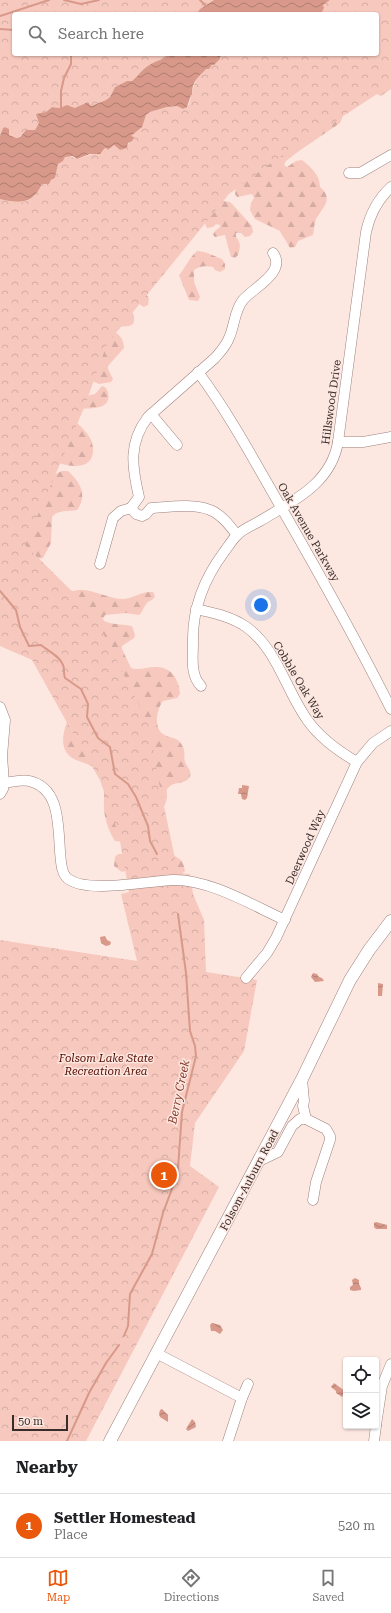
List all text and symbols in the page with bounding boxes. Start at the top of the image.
search box [12,12,379,56]
icon: search [26,23,48,45]
text: Search here [58,25,144,43]
street label: Hillswood Drive [319,359,344,445]
street label: Oak Avenue Parkway [275,481,342,584]
your location [251,595,271,615]
street label: Cobble Oak Way [270,639,327,722]
street label: Deerwood Way [283,807,328,887]
park label: Folsom Lake State Recreation Area [58,1052,154,1078]
water label: Berry Creek [165,1058,193,1126]
street label: Folsom-Auburn Road [217,1128,282,1233]
pin: 1 [151,1160,177,1190]
map controls [343,1357,379,1429]
button: locate [343,1357,379,1393]
button: layers [343,1393,379,1429]
scale bar [12,1413,68,1432]
text: 50 m [18,1415,43,1428]
text: Nearby [16,1457,78,1477]
text: Settler Homestead [54,1509,196,1527]
text: 1 [25,1518,33,1533]
text: 520 m [338,1518,375,1533]
text: Place [54,1527,88,1542]
tab: Map [47,1567,70,1604]
tab: Directions [164,1567,219,1604]
tab: Saved [312,1567,344,1604]

